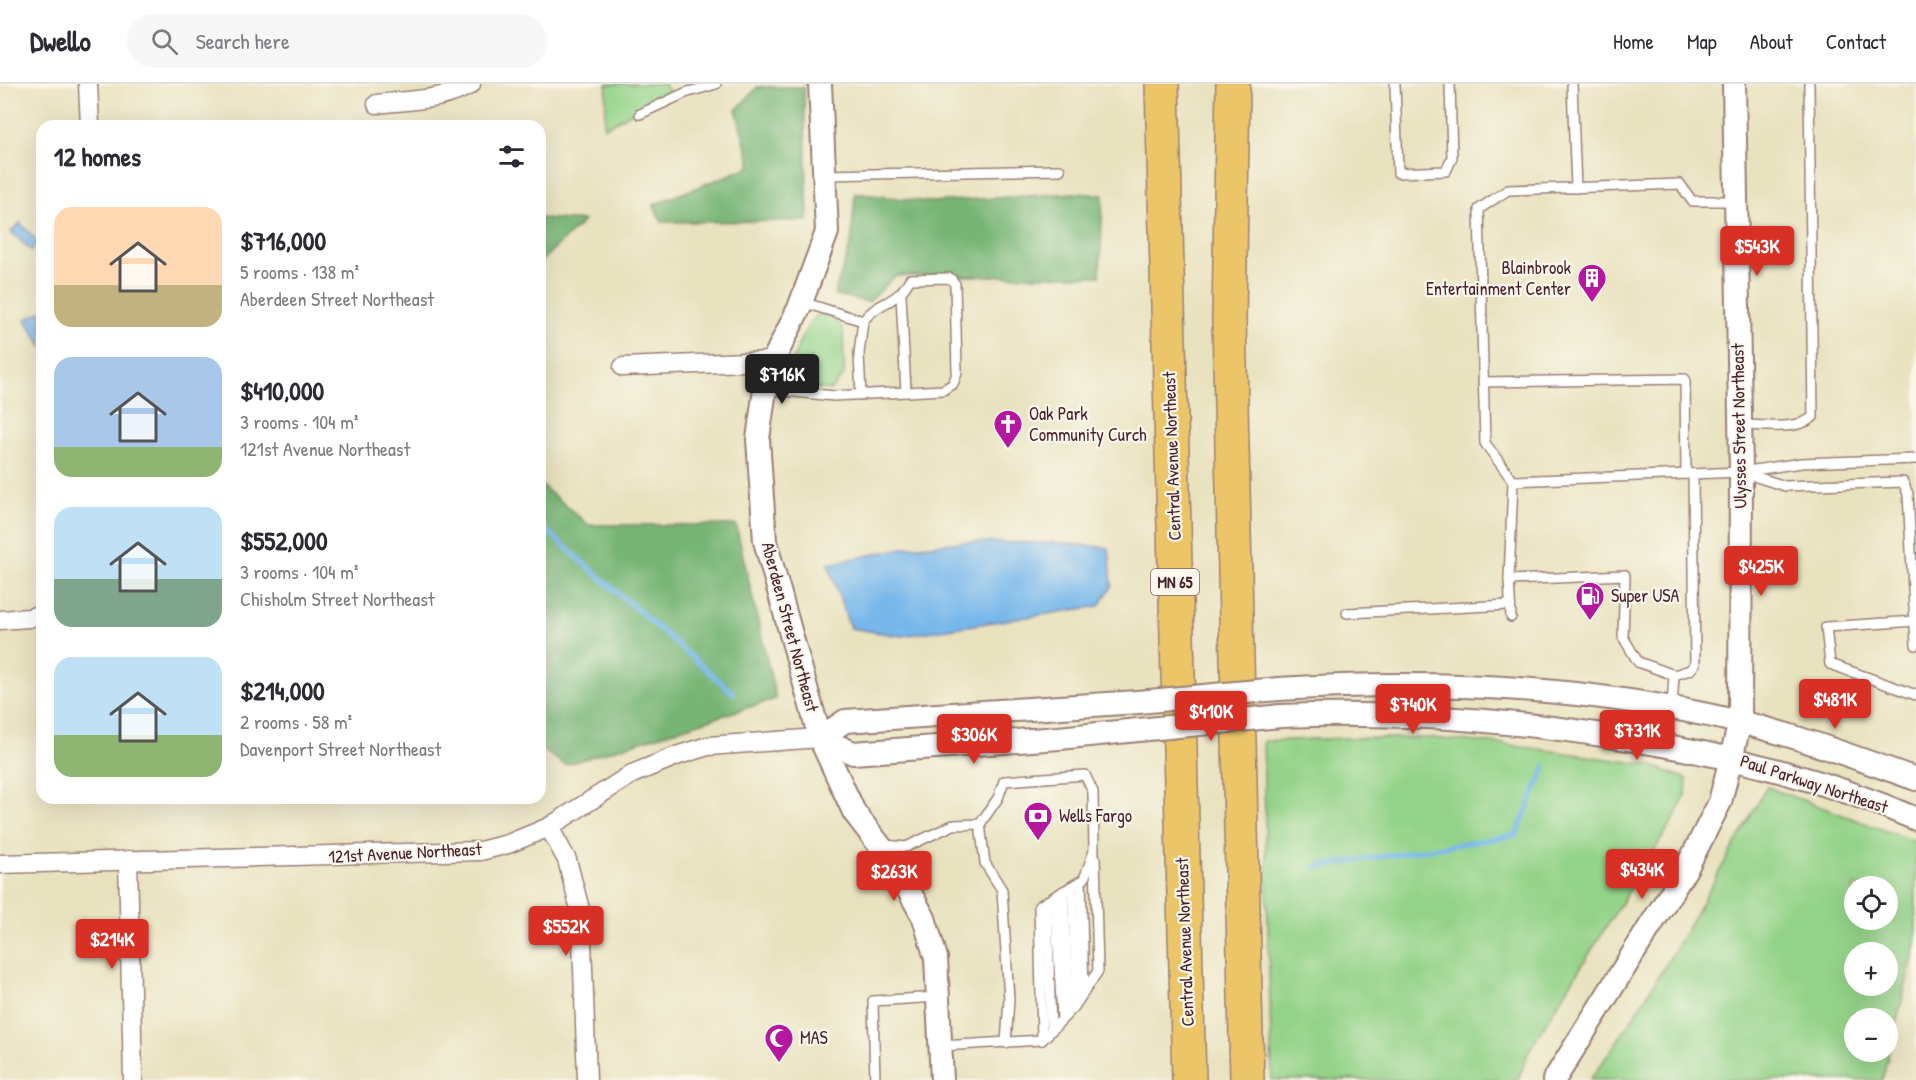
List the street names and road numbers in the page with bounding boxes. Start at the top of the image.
street label: Ulysses Street Northeast [1725,342,1752,509]
street label: Central Avenue Northeast [1156,370,1187,541]
street label: Aberdeen Street Northeast [756,539,825,715]
road number: MN 65 [1151,569,1199,595]
street label: Paul Parkway Northeast [1737,748,1892,819]
street label: 121st Avenue Northeast [328,836,483,869]
street label: Central Avenue Northeast [1169,856,1200,1027]

